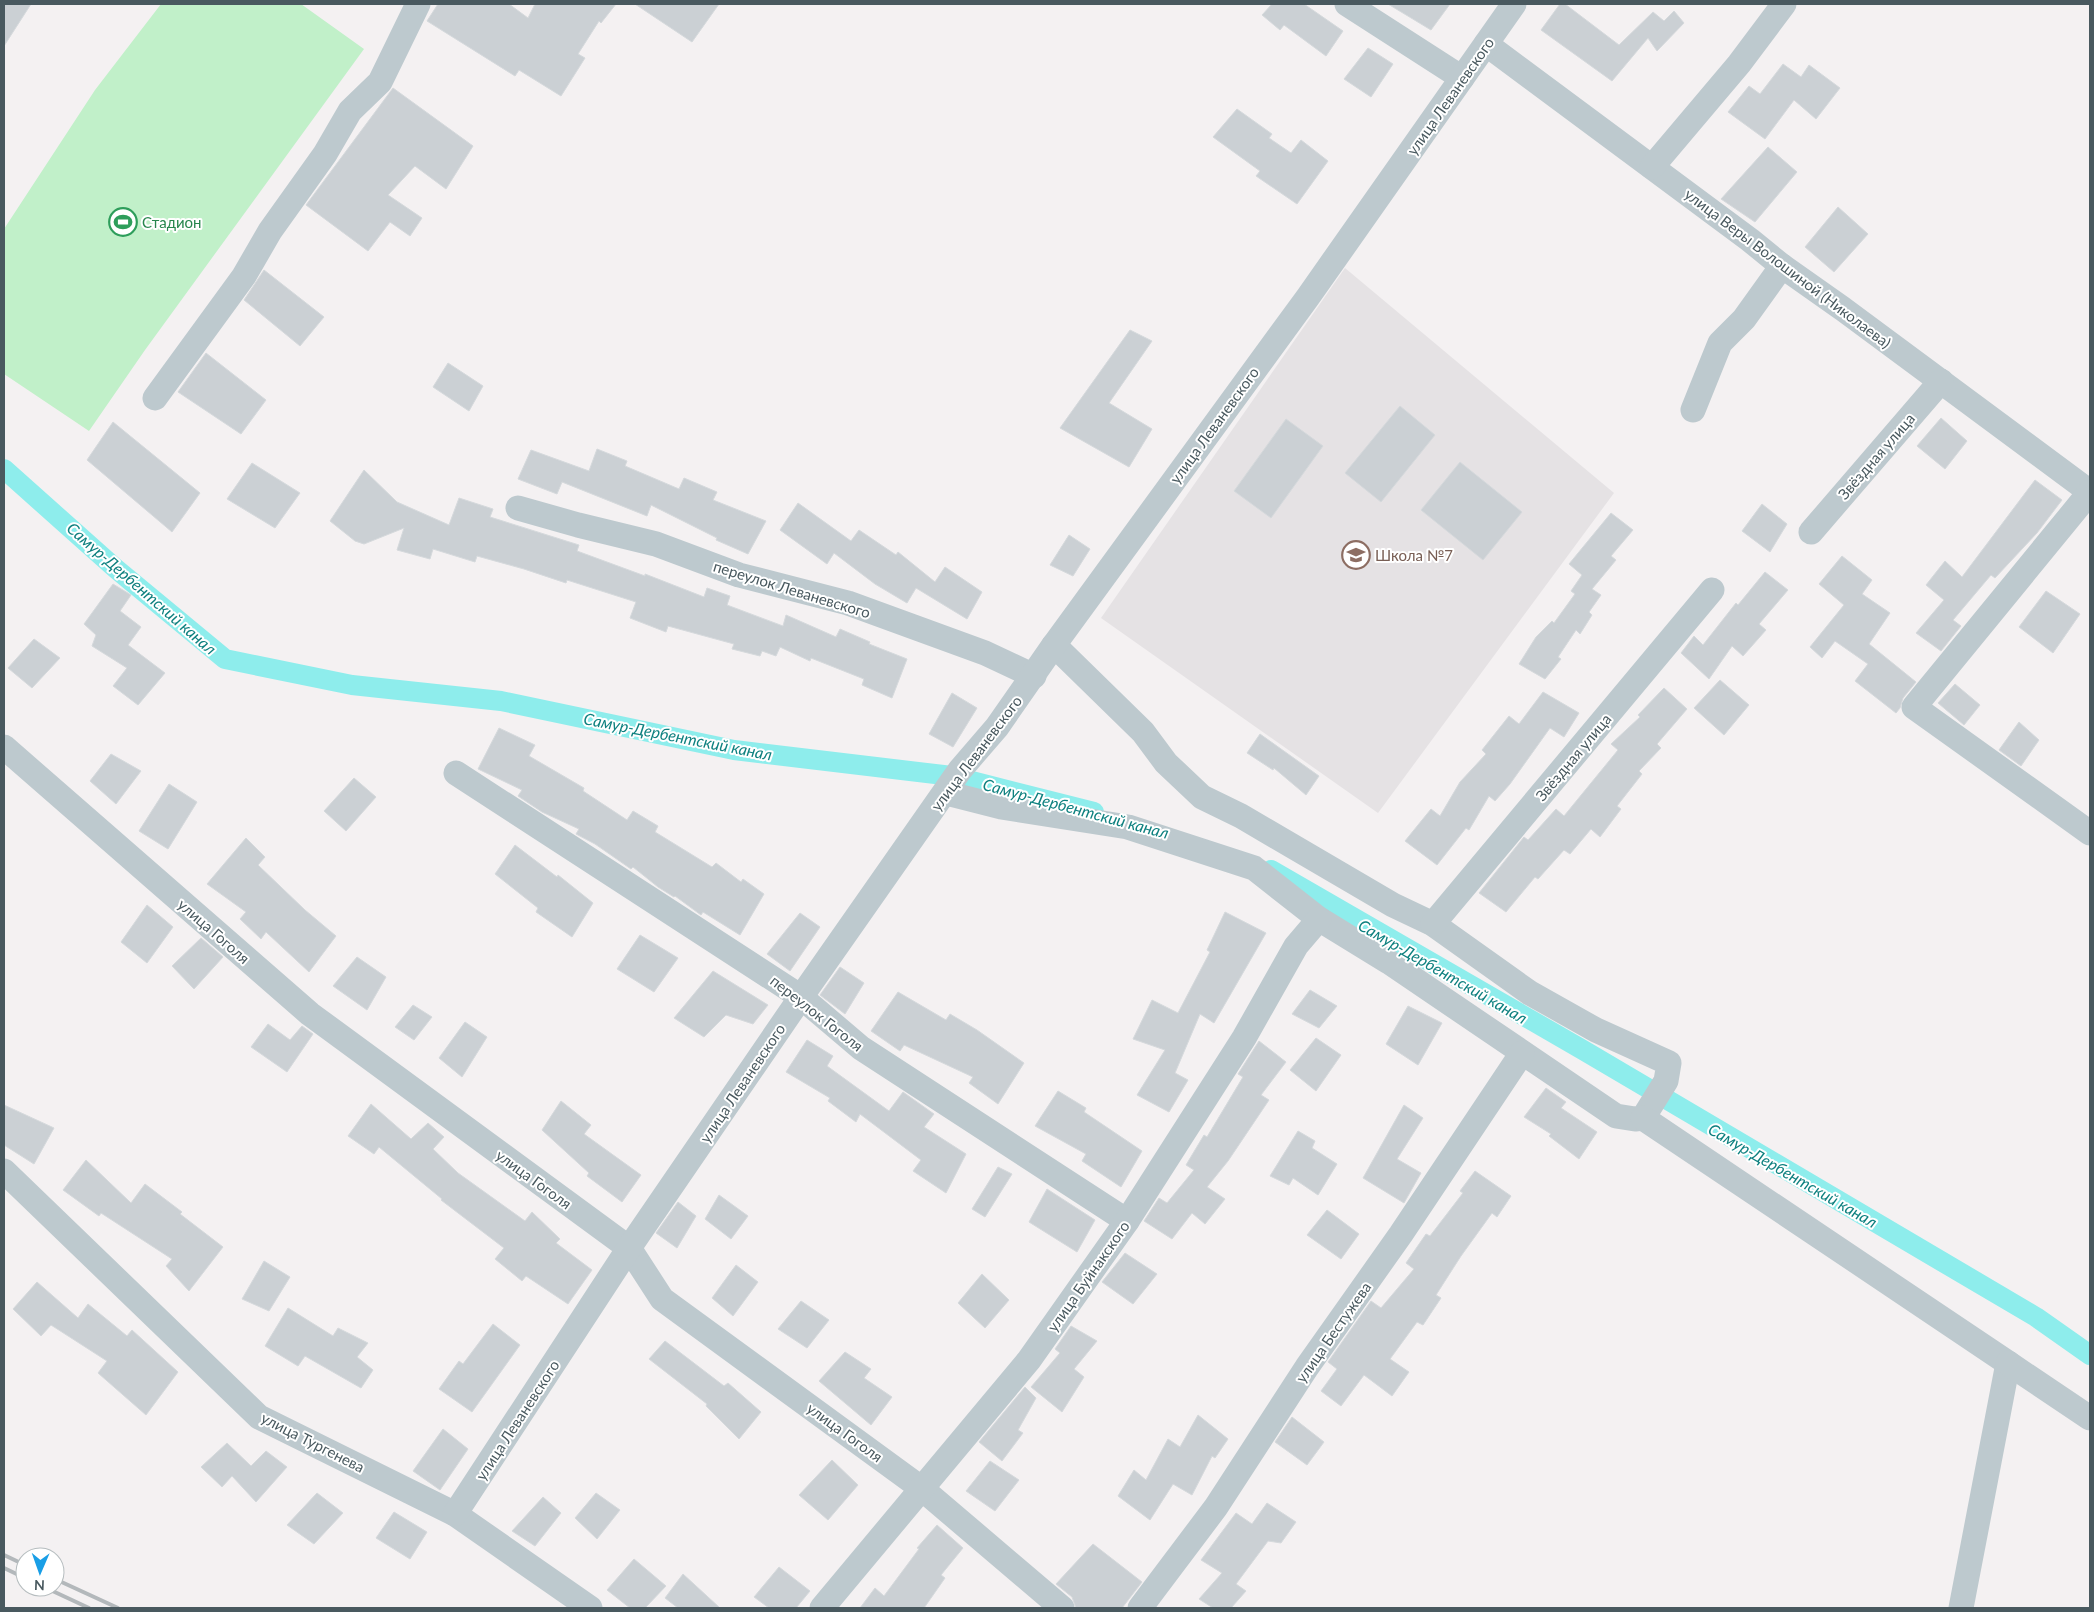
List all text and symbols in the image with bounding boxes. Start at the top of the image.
street label: улица Леваневского [1403,34,1497,158]
street label: улица Веры Волошиной (Николаева) [1681,185,1895,351]
sports icon: Стадион [108,207,138,237]
place label: Стадион [142,213,202,231]
street label: улица Леваневского [1166,363,1262,487]
street label: Звёздная улица [1834,409,1918,503]
water label: Самур-Дербентский канал [63,518,221,658]
school or university icon: Школа №7 [1341,540,1371,570]
place label: Школа №7 [1375,546,1453,564]
street label: переулок Леваневского [711,557,873,621]
street label: улица Леваневского [927,692,1025,814]
water label: Самур-Дербентский канал [582,708,774,764]
street label: Звёздная улица [1531,710,1615,804]
water label: Самур-Дербентский канал [981,774,1171,842]
street label: улица Гоголя [174,895,254,967]
water label: Самур-Дербентский канал [1355,915,1531,1027]
street label: переулок Гоголя [767,971,867,1055]
street label: улица Леваневского [696,1020,788,1146]
water label: Самур-Дербентский канал [1705,1119,1881,1231]
street label: улица Гоголя [493,1146,575,1212]
street label: улица Буйнакского [1043,1217,1133,1335]
street label: улица Бестужева [1292,1278,1374,1386]
street label: улица Леваневского [471,1357,563,1483]
street label: улица Гоголя [804,1399,886,1465]
street label: улица Тургенева [258,1408,368,1476]
north arrow [15,1547,65,1597]
text: N [34,1577,45,1594]

